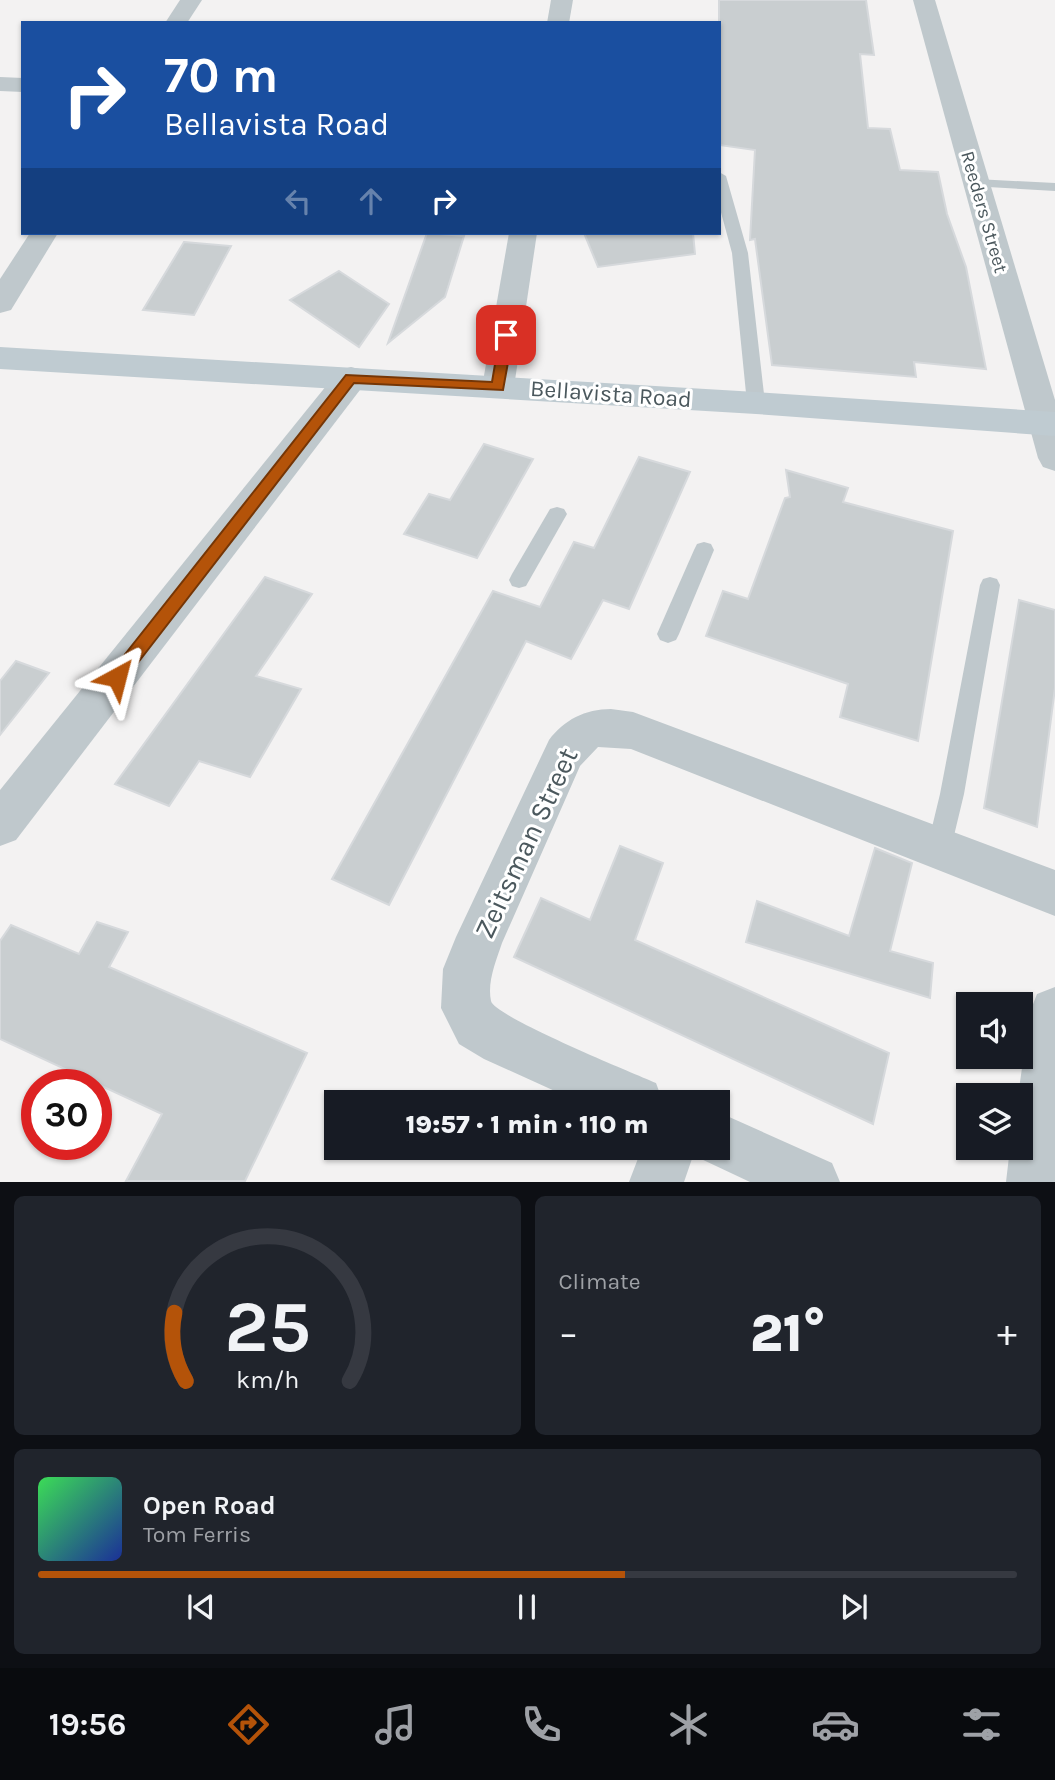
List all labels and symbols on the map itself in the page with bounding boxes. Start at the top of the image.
street label: Reeders Street [956,149,1012,275]
pin [476,305,536,365]
street label: Bellavista Road [529,375,693,413]
position arrow [80,640,154,714]
street label: Zeitsman Street [467,742,585,944]
speed limit sign: 30 [21,1069,112,1160]

